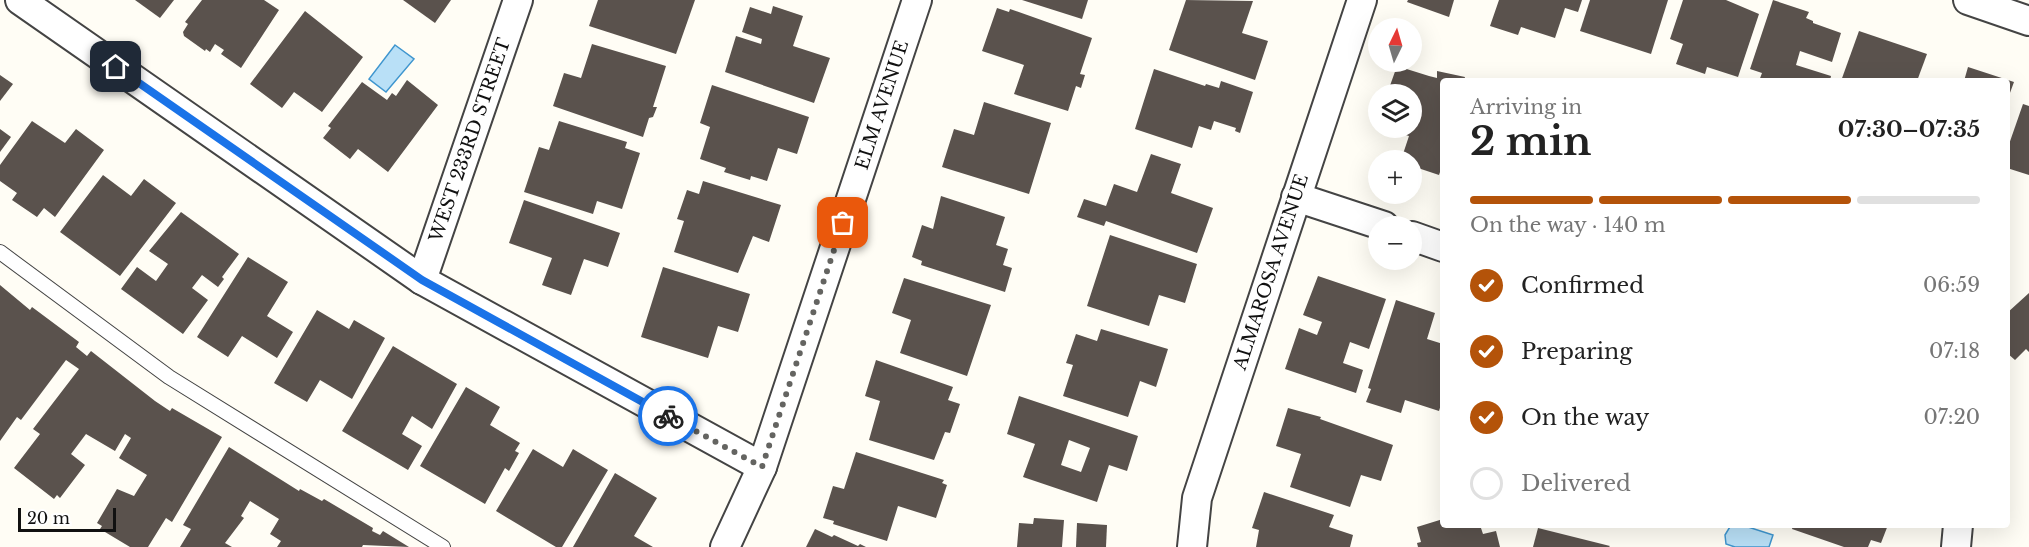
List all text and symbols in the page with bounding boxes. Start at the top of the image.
north arrow [1368,18,1422,72]
map controls [1368,18,1422,270]
street label: WEST 233RD STREET [424,35,515,246]
street label: ELM AVENUE [851,38,913,172]
pin [90,41,141,92]
icon: home [99,50,132,83]
button: layers [1368,84,1422,138]
text: Arriving in [1470,95,1582,119]
text: 07:30–07:35 [1838,116,1980,143]
text: 2 min [1470,117,1591,166]
button: + [1368,150,1422,204]
street label: ALMAROSA AVENUE [1229,171,1313,374]
pin [817,197,868,248]
icon: bag [826,206,859,239]
text: On the way · 140 m [1470,213,1665,237]
button: − [1368,216,1422,270]
icon: check [1470,269,1503,302]
text: Confirmed [1521,272,1644,299]
text: 06:59 [1923,273,1980,297]
icon: check [1470,335,1503,368]
text: Preparing [1521,338,1632,365]
text: 07:18 [1929,339,1980,363]
courier [638,386,698,446]
icon: bike [652,400,685,433]
icon: check [1470,401,1503,434]
text: On the way [1521,404,1649,431]
text: 07:20 [1923,405,1980,429]
text: Delivered [1521,470,1631,497]
scale bar [18,505,116,532]
text: 20 m [27,508,70,528]

